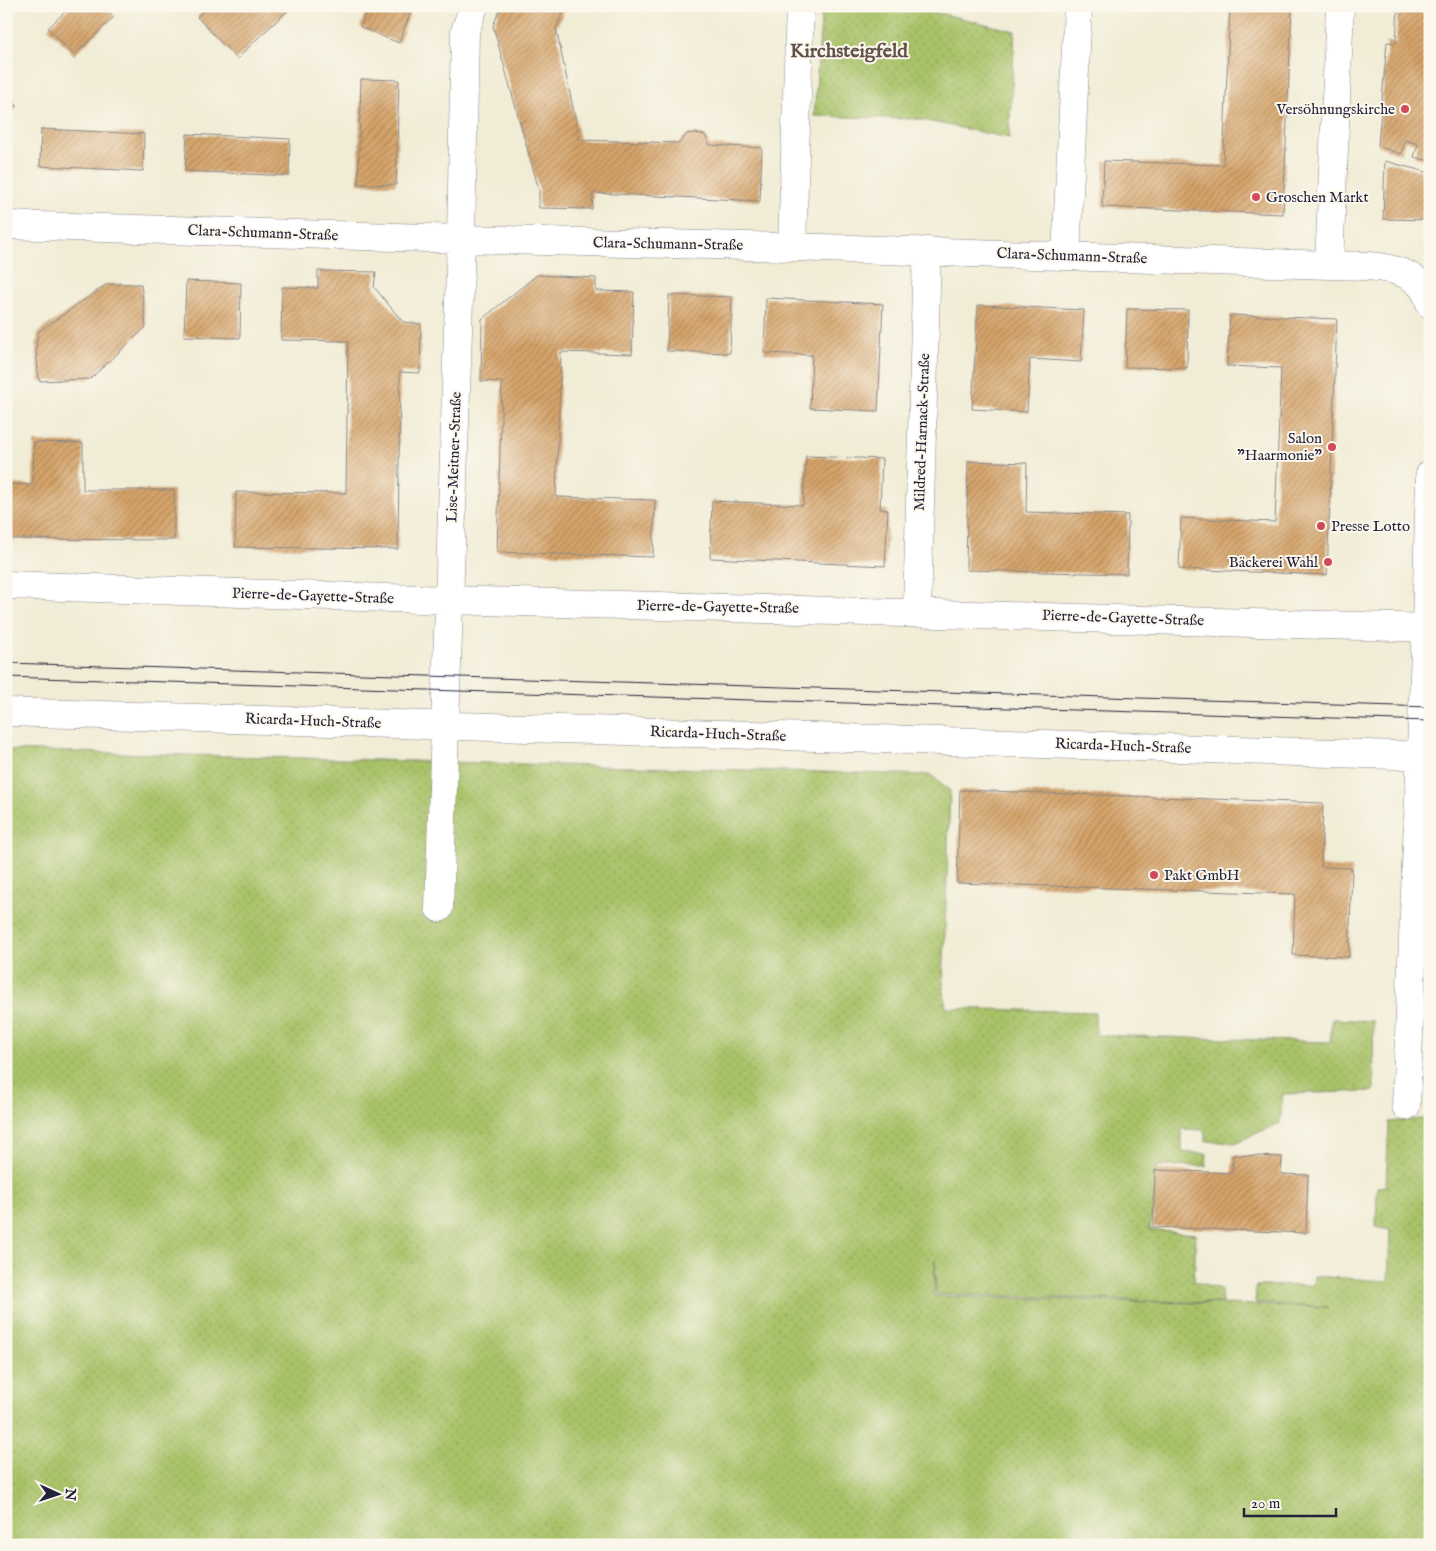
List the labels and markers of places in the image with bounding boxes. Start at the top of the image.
place label: Versöhnungskirche [1275,100,1395,119]
marker: Versöhnungskirche [1399,103,1411,115]
place label: Groschen Markt [1266,188,1369,207]
marker: Groschen Markt [1250,191,1262,203]
place label: Salon "Haarmonie" [1237,429,1323,465]
marker: Salon "Haarmonie" [1326,441,1338,453]
place label: Presse Lotto [1331,517,1410,536]
marker: Presse Lotto [1315,520,1327,532]
place label: Bäckerei Wahl [1229,553,1319,572]
marker: Bäckerei Wahl [1322,556,1334,568]
place label: Pakt GmbH [1164,866,1240,885]
marker: Pakt GmbH [1148,869,1160,881]

